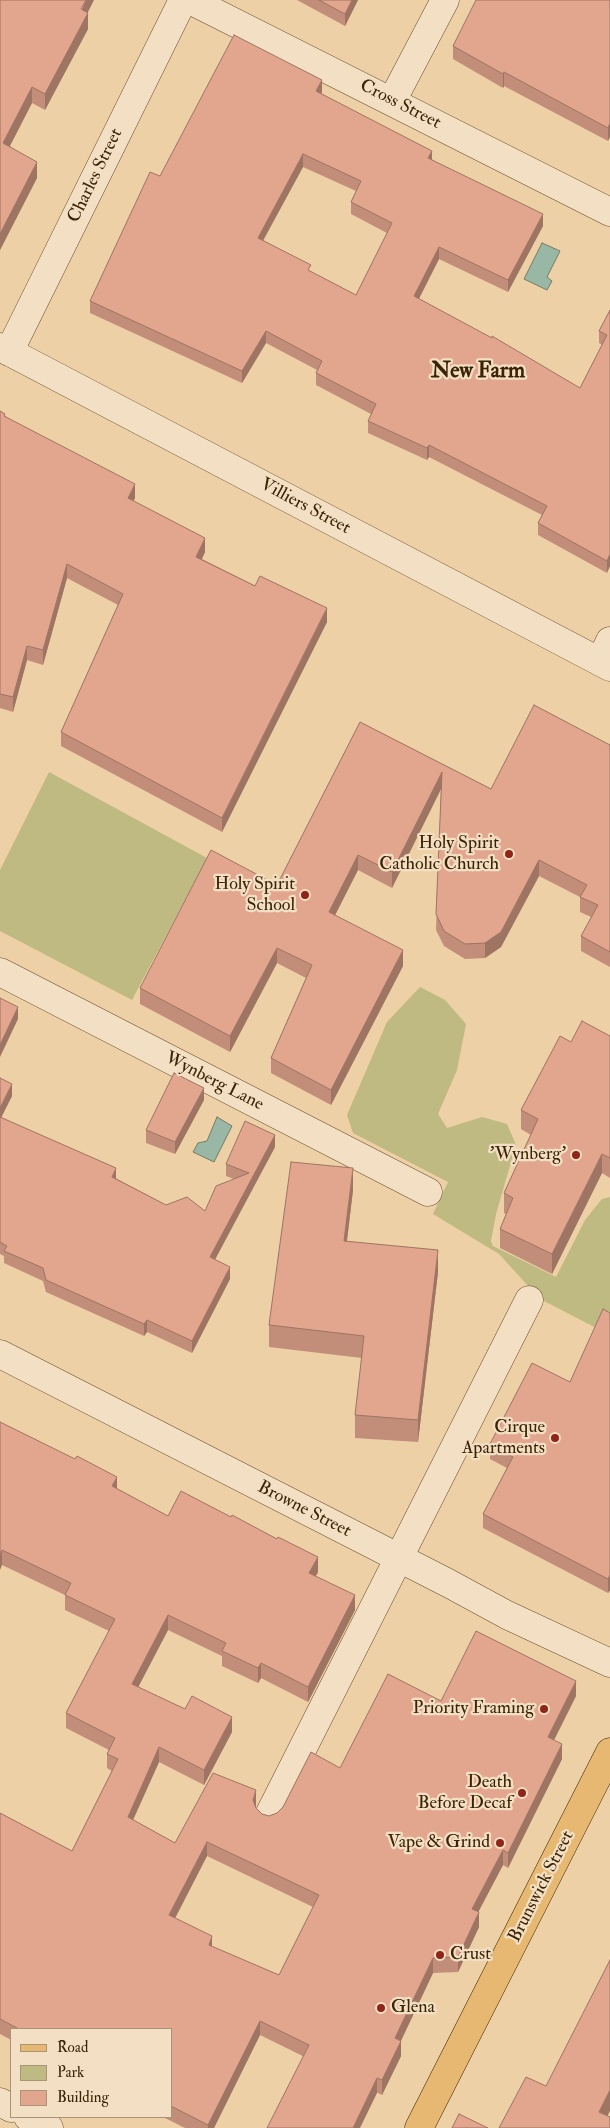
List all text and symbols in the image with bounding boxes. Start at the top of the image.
street label: Cross Street [356,75,444,135]
street label: Charles Street [64,125,128,227]
district label: New Farm [431,359,525,385]
street label: Villiers Street [256,474,354,540]
place label: Holy Spirit Catholic Church [379,833,499,876]
marker: Holy Spirit Catholic Church [503,848,515,860]
place label: Holy Spirit School [215,874,295,916]
marker: Holy Spirit School [299,889,311,901]
street label: Wynberg Lane [161,1048,267,1116]
place label: 'Wynberg' [490,1144,566,1166]
marker: 'Wynberg' [570,1149,582,1161]
place label: Cirque Apartments [462,1417,545,1460]
marker: Cirque Apartments [549,1432,561,1444]
street label: Browne Street [254,1477,354,1543]
place label: Priority Framing [413,1698,534,1720]
marker: Priority Framing [538,1703,550,1715]
place label: Death Before Decaf [418,1772,512,1815]
marker: Death Before Decaf [516,1787,528,1799]
street label: Brunswick Street [505,1828,579,1946]
place label: Vape & Grind [387,1832,490,1854]
marker: Vape & Grind [494,1837,506,1849]
place label: Crust [450,1944,491,1966]
marker: Crust [434,1949,446,1961]
place label: Glena [391,1997,435,2019]
marker: Glena [375,2002,387,2014]
legend [10,2028,172,2118]
text: Road [57,2038,88,2057]
text: Park [57,2063,84,2082]
text: Building [57,2088,109,2107]

